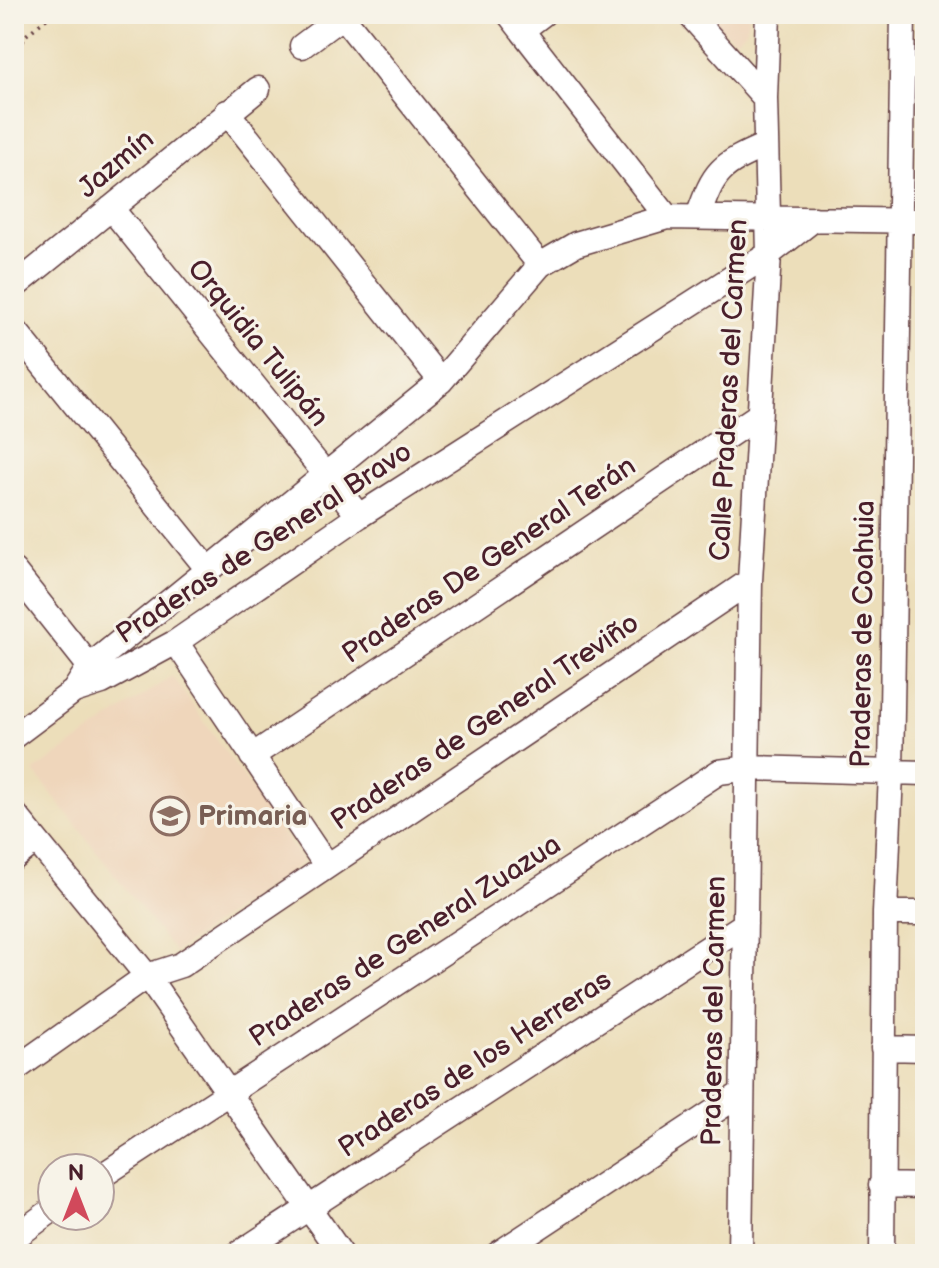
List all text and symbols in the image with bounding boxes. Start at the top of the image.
street label: Jazmín [71,123,161,205]
street label: Calle Praderas del Carmen [704,218,754,562]
street label: Orquidia Tulipán [180,253,336,433]
street label: Praderas de General Bravo [110,435,418,651]
street label: Praderas De General Terán [336,449,642,671]
street label: Praderas de Coahuia [844,500,882,768]
street label: Praderas de General Treviño [325,606,645,838]
school or university icon: Primaria [149,795,191,837]
place label: Primaria [198,800,308,833]
street label: Praderas de General Zuazua [243,828,567,1054]
street label: Praderas del Carmen [695,876,733,1146]
street label: Praderas de los Herreras [332,963,618,1165]
north arrow [36,1152,116,1232]
text: N [68,1160,84,1187]

